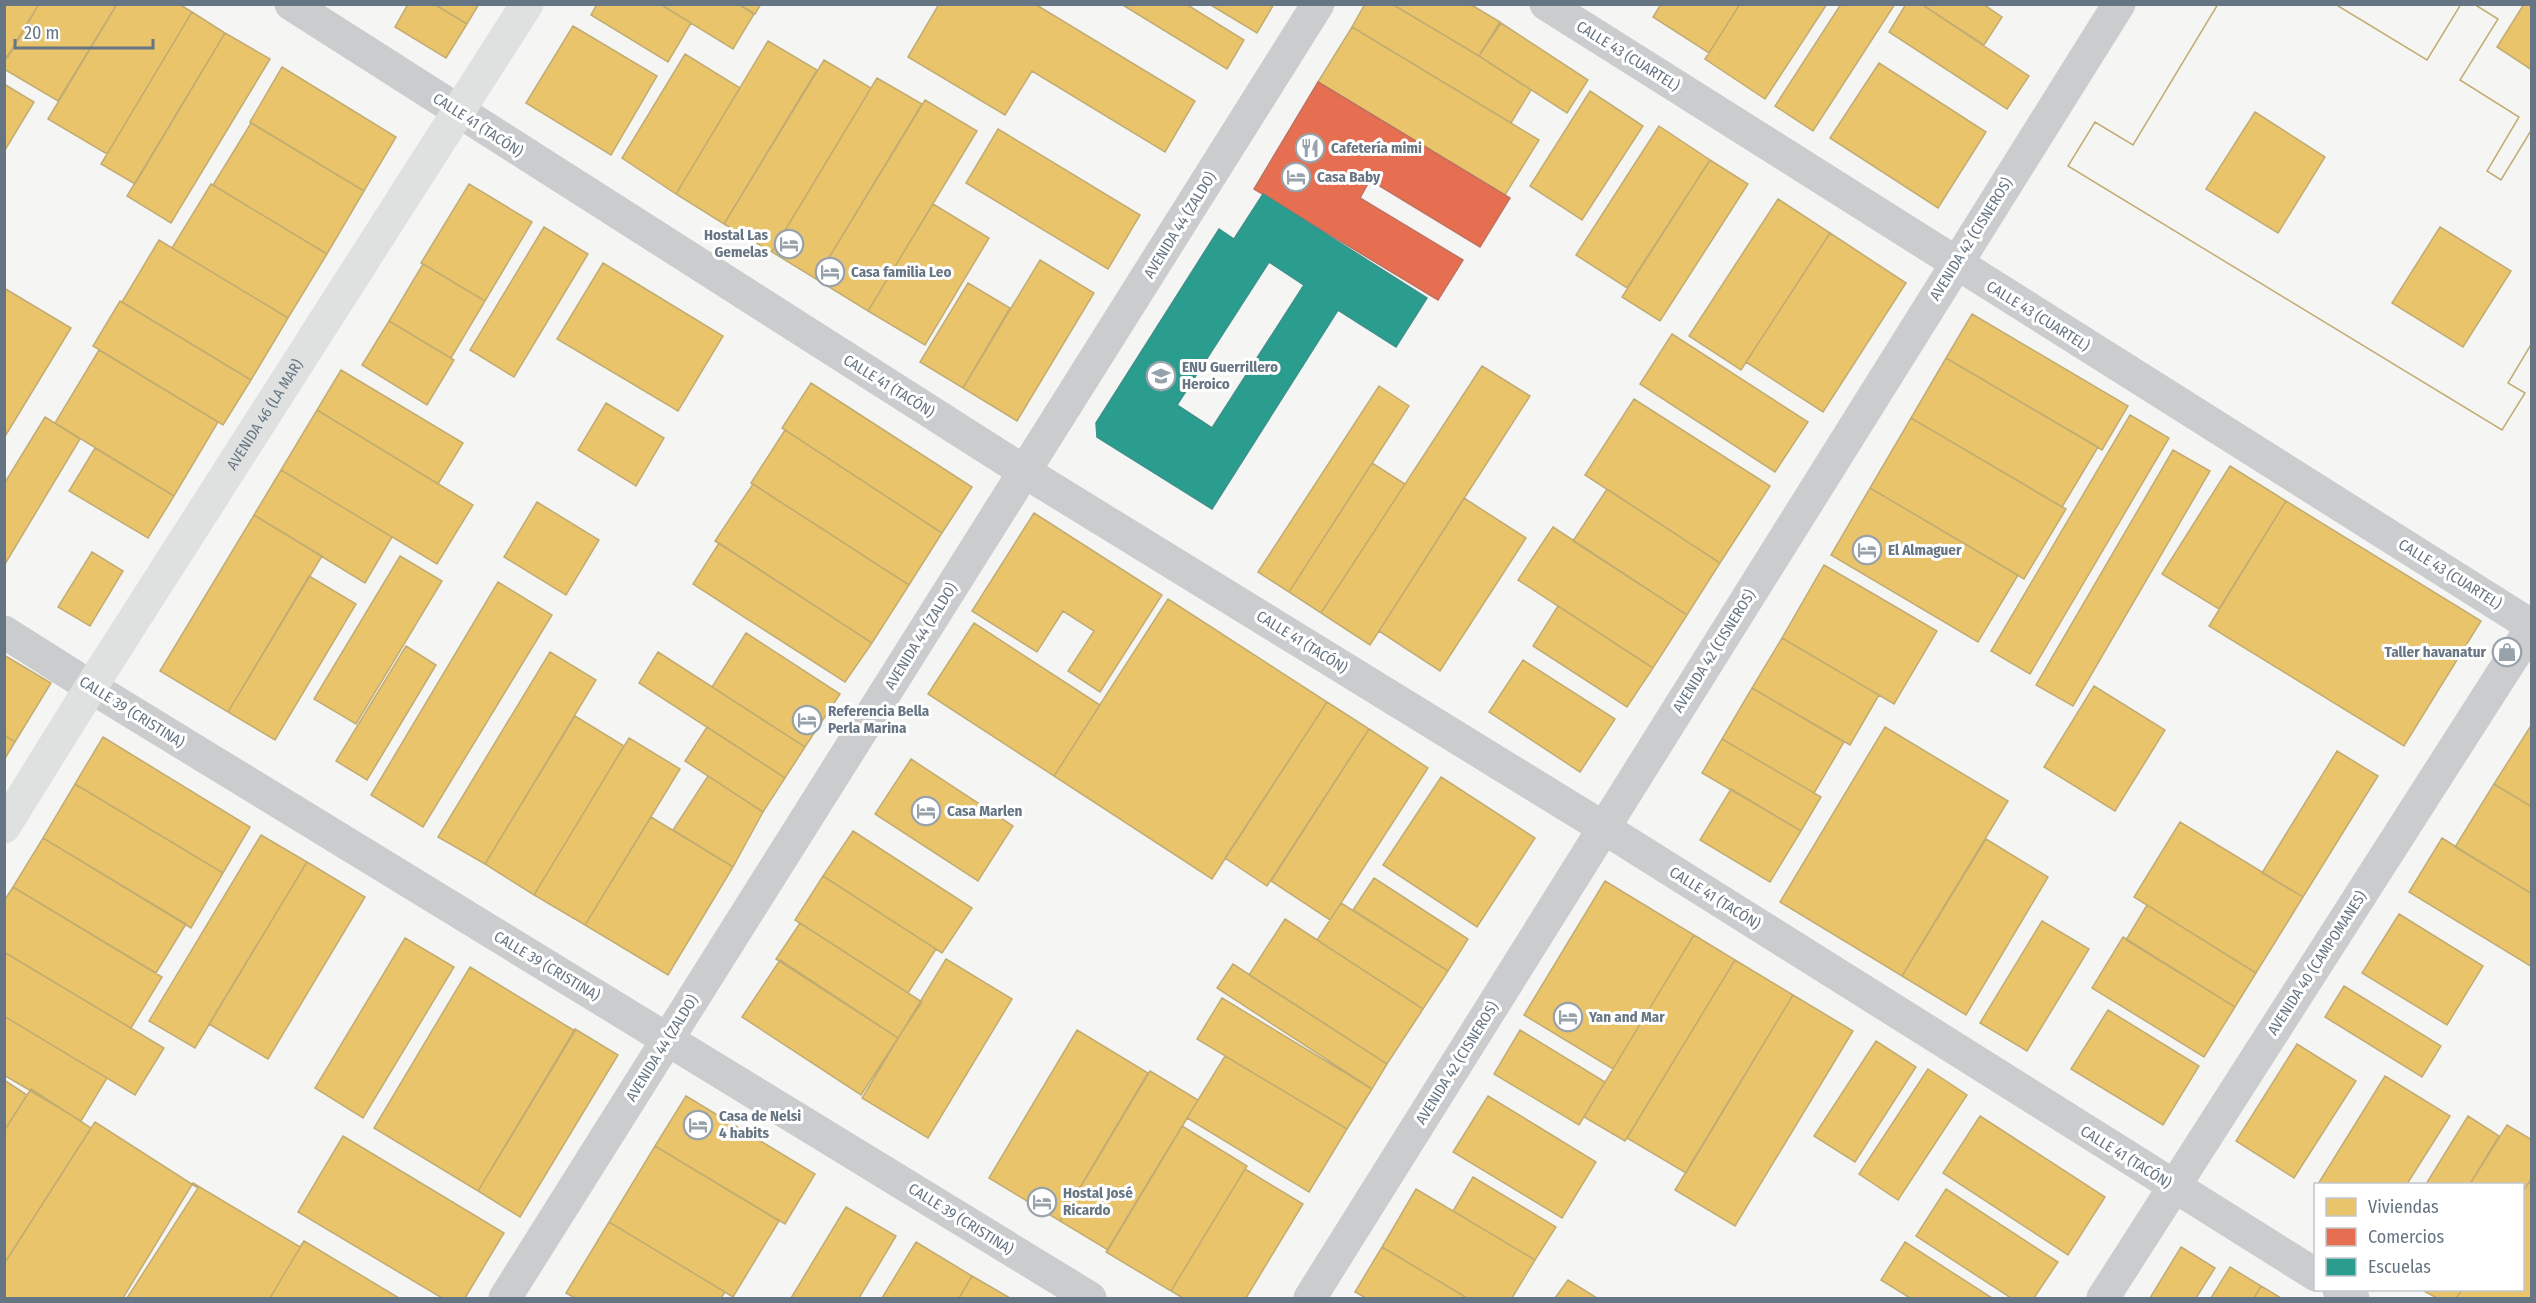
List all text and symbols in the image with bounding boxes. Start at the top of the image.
scale bar [15,12,153,50]
street label: CALLE 43 (CUARTEL) [1573,17,1683,95]
text: 20 m [24,22,59,44]
street label: CALLE 41 (TACÓN) [430,89,526,161]
restaurant icon: Cafetería mimi [1294,132,1326,164]
place label: Cafetería mimi [1331,139,1422,157]
hotel icon: Casa Baby [1280,161,1312,193]
street label: AVENIDA 44 (ZALDO) [1140,168,1220,282]
place label: Casa Baby [1317,168,1381,186]
street label: AVENIDA 42 (CISNEROS) [1926,174,2016,304]
place label: Hostal Las Gemelas [704,226,768,261]
hotel icon: Hostal Las Gemelas [773,228,805,260]
hotel icon: Casa familia Leo [814,256,846,288]
place label: Casa familia Leo [851,263,951,281]
street label: CALLE 43 (CUARTEL) [1983,277,2093,355]
street label: CALLE 41 (TACÓN) [840,351,938,421]
street label: AVENIDA 46 (LA MAR) [223,356,307,473]
place label: ENU Guerrillero Heroico [1182,358,1278,393]
school or university icon: ENU Guerrillero Heroico [1145,360,1177,392]
hotel icon: El Almaguer [1851,534,1883,566]
street label: CALLE 43 (CUARTEL) [2395,535,2505,613]
place label: El Almaguer [1888,541,1962,559]
street label: AVENIDA 44 (ZALDO) [881,579,961,693]
street label: AVENIDA 42 (CISNEROS) [1669,586,1759,716]
street label: CALLE 41 (TACÓN) [1253,607,1351,677]
shop icon: Taller havanatur [2491,636,2523,668]
place label: Taller havanatur [2385,643,2487,661]
street label: CALLE 39 (CRISTINA) [76,672,188,752]
place label: Referencia Bella Perla Marina [828,702,930,737]
hotel icon: Referencia Bella Perla Marina [791,704,823,736]
hotel icon: Casa Marlen [910,795,942,827]
place label: Casa Marlen [947,802,1023,820]
street label: CALLE 41 (TACÓN) [1666,863,1764,933]
street label: AVENIDA 40 (CAMPOMANES) [2264,888,2370,1038]
street label: CALLE 39 (CRISTINA) [491,927,603,1005]
street label: AVENIDA 44 (ZALDO) [622,991,702,1105]
street label: AVENIDA 42 (CISNEROS) [1412,998,1502,1128]
hotel icon: Yan and Mar [1552,1001,1584,1033]
place label: Yan and Mar [1588,1008,1665,1026]
place label: Casa de Nelsi 4 habits [719,1107,801,1142]
hotel icon: Casa de Nelsi 4 habits [682,1109,714,1141]
street label: CALLE 41 (TACÓN) [2077,1122,2175,1192]
street label: CALLE 39 (CRISTINA) [905,1179,1017,1259]
legend [2314,1183,2524,1291]
place label: Hostal José Ricardo [1063,1184,1133,1219]
hotel icon: Hostal José Ricardo [1026,1186,1058,1218]
text: Viviendas [2368,1196,2439,1218]
text: Comercios [2368,1226,2444,1248]
text: Escuelas [2368,1256,2431,1278]

